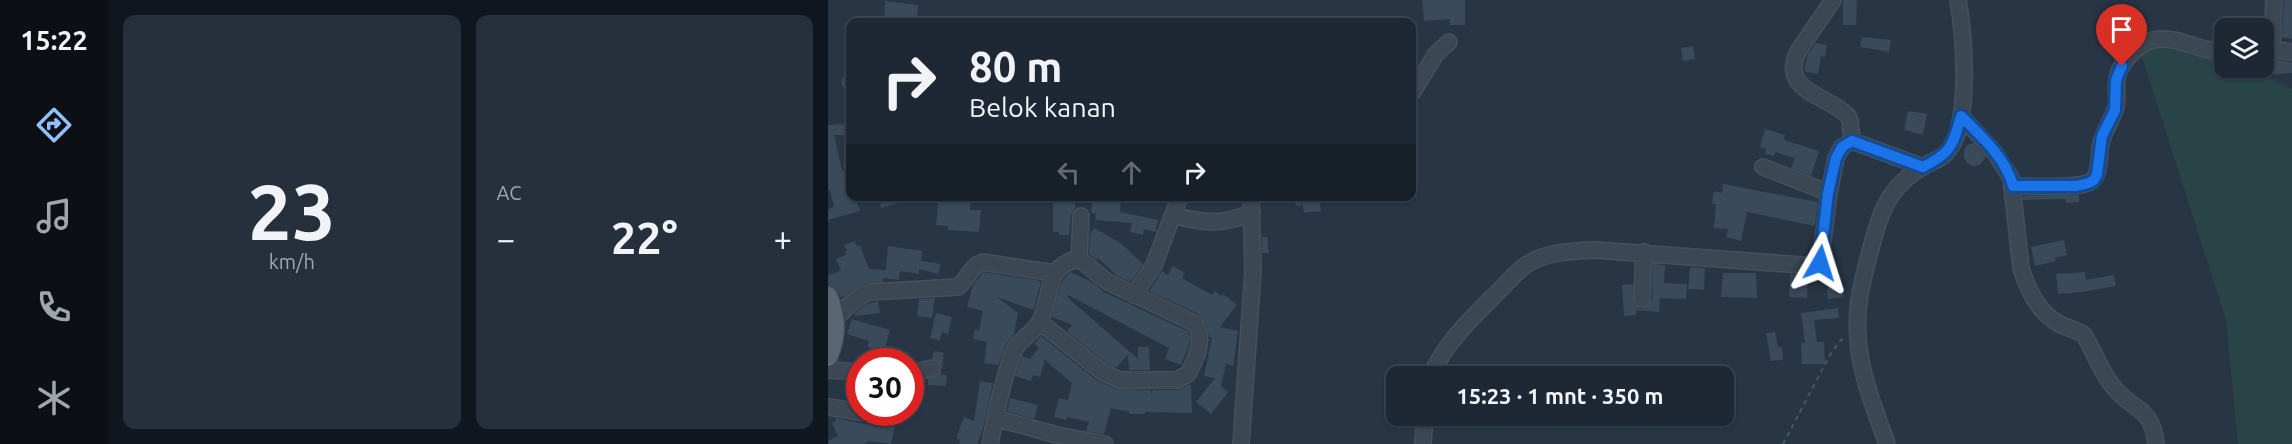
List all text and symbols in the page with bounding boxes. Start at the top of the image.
pin [2096,4,2147,66]
icon: arrive [2105,13,2138,46]
map controls [2214,18,2274,78]
button: layers [2214,18,2274,78]
text: 15:22 [20,25,88,55]
icon: right [870,42,948,120]
text: 80 m [969,43,1063,90]
text: Belok kanan [969,92,1116,122]
icon: directions [33,104,75,146]
icon: left [1052,156,1085,189]
icon: ahead [1115,156,1148,189]
icon: right [1178,156,1211,189]
text: 23 [248,167,336,255]
text: AC [497,181,522,204]
icon: music [33,195,75,237]
text: 22° [611,212,678,263]
text: − [497,220,515,257]
text: + [773,220,792,257]
position arrow [1788,231,1852,295]
text: km/h [269,250,315,273]
icon: phone [33,286,75,328]
speed limit sign: 30 [846,348,924,426]
icon: climate [33,377,75,419]
text: 15:23 · 1 mnt · 350 m [1456,383,1664,408]

